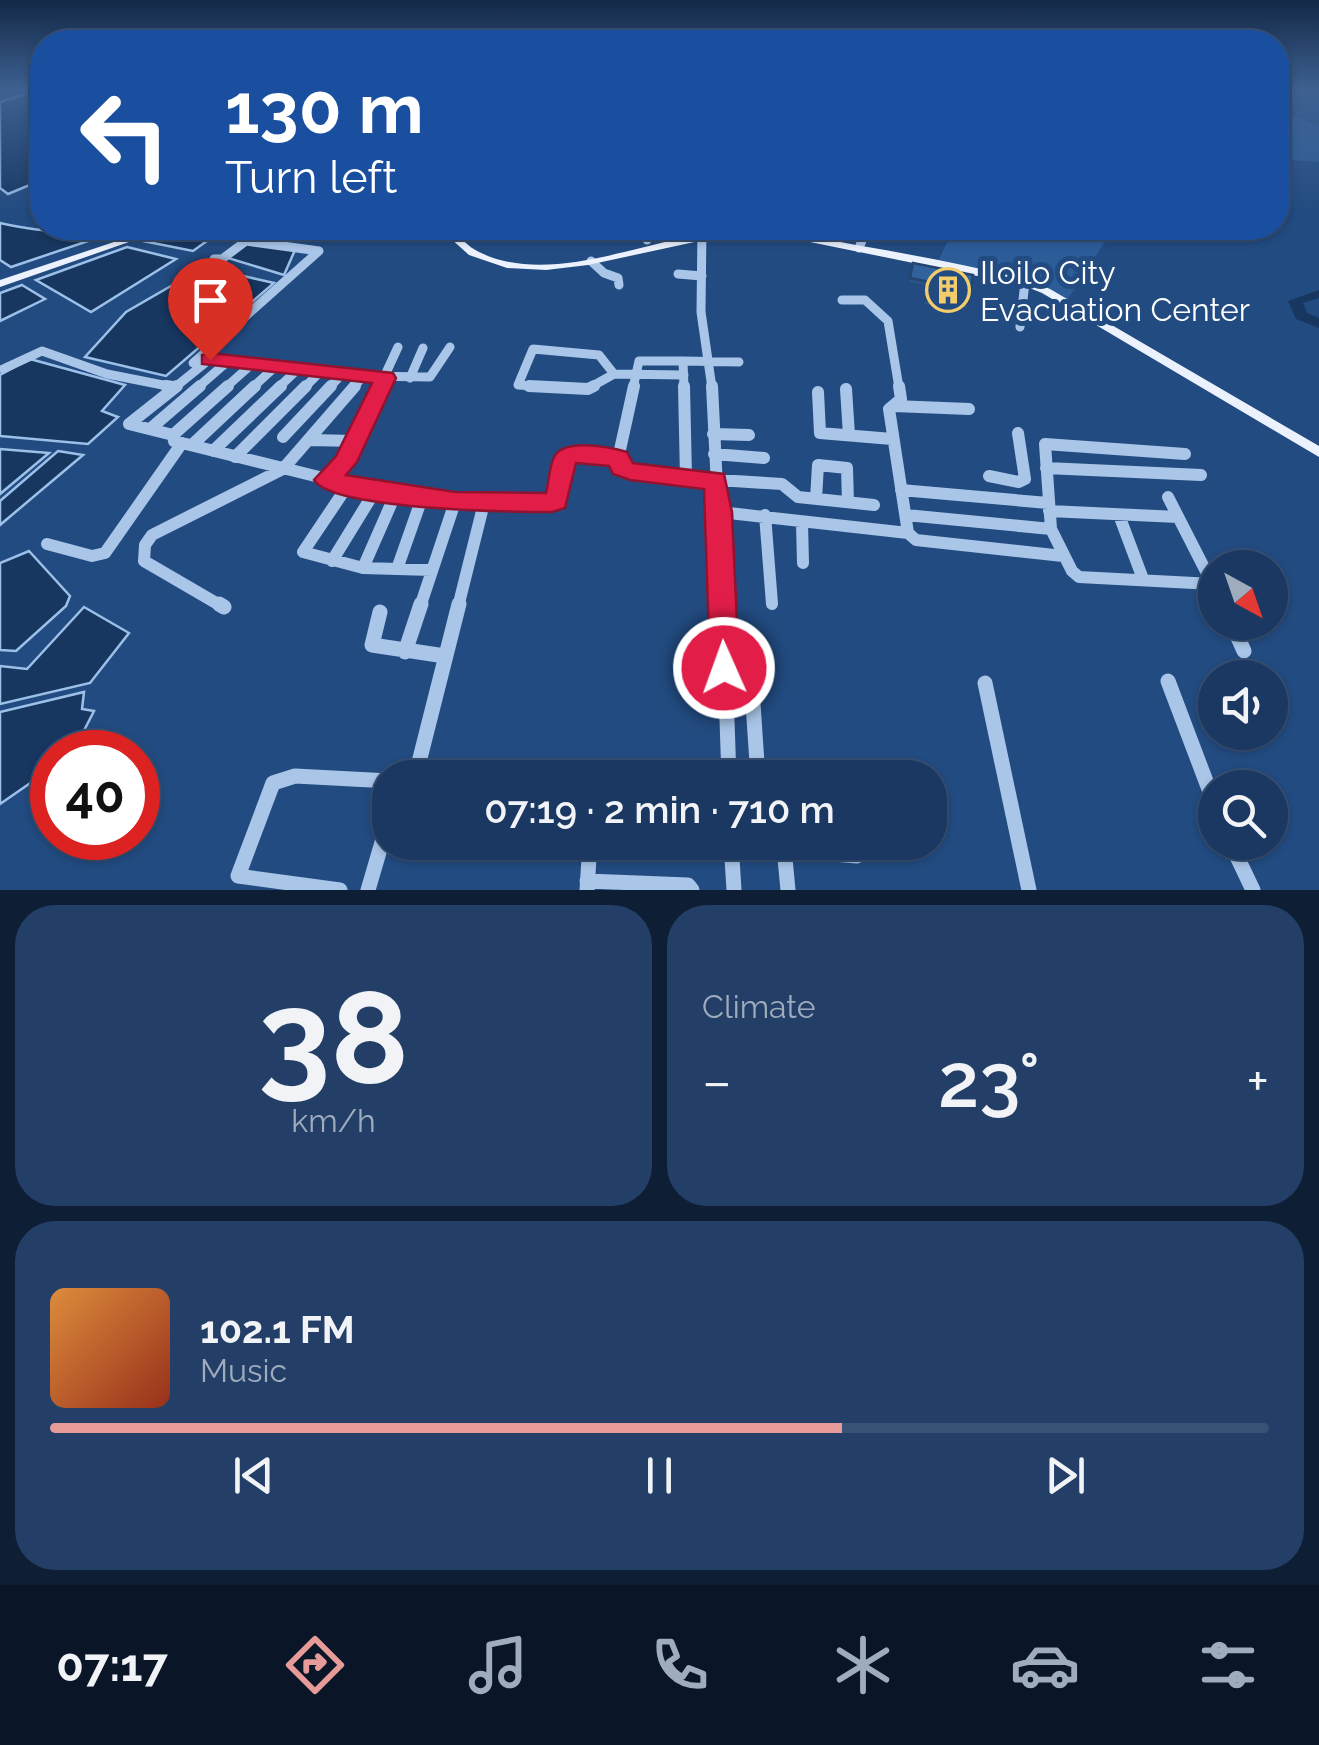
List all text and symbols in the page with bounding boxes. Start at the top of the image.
text: 130 m [225,67,424,149]
icon: left [60,70,190,200]
text: Turn left [225,151,397,204]
place label: Iloilo City Evacuation Center [980,254,1250,328]
pin [168,258,253,361]
building icon: Iloilo City Evacuation Center [925,267,971,313]
icon: arrive [183,273,238,328]
north arrow [1198,550,1288,640]
map controls [1198,550,1288,860]
position arrow [672,616,776,720]
button: sound [1198,660,1288,750]
speed limit sign: 40 [30,730,160,860]
button: search [1198,770,1288,860]
text: 07:19 · 2 min · 710 m [484,787,835,832]
text: 38 [258,961,409,1113]
text: Climate [702,988,816,1025]
text: 23° [938,1036,1040,1125]
text: − [702,1049,732,1114]
text: + [1246,1049,1269,1114]
text: km/h [291,1102,376,1139]
text: 102.1 FM [200,1307,355,1352]
text: Music [200,1352,287,1389]
icon: previous [226,1448,281,1503]
icon: pause [632,1448,687,1503]
icon: next [1038,1448,1093,1503]
icon: directions [280,1630,350,1700]
icon: music [463,1630,533,1700]
icon: phone [645,1630,715,1700]
icon: climate [828,1630,898,1700]
icon: car [1010,1630,1080,1700]
icon: filters [1193,1630,1263,1700]
text: 07:17 [56,1639,168,1692]

